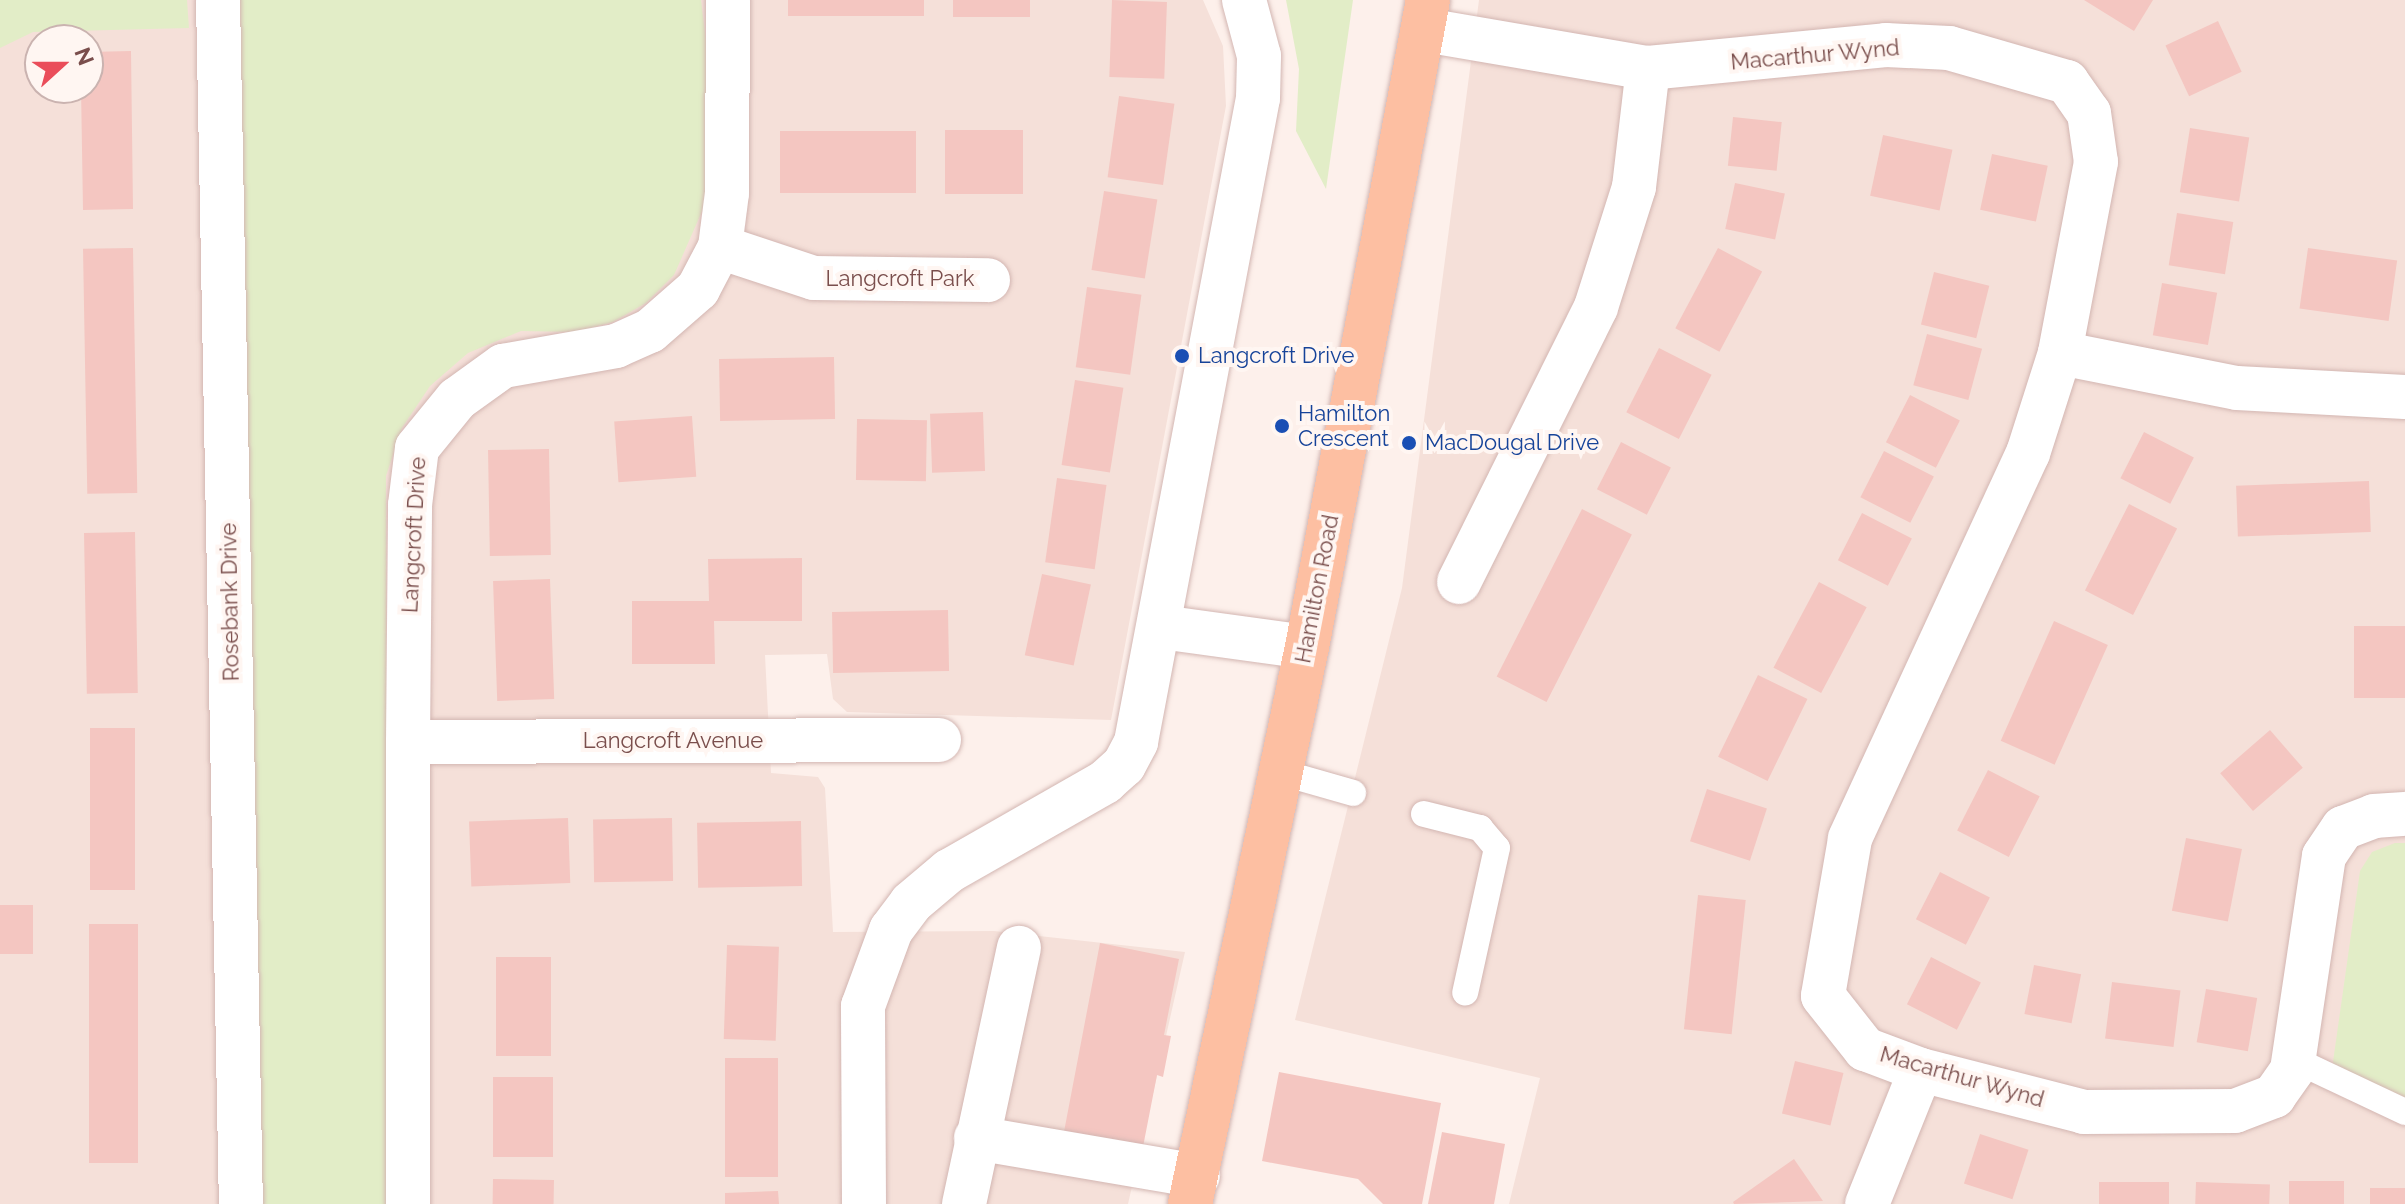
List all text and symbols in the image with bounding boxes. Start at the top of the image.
north arrow [24,24,104,104]
street label: Macarthur Wynd [1729,34,1901,76]
text: N [69,44,100,69]
street label: Langcroft Park [826,266,974,292]
place label: Langcroft Drive [1198,343,1354,369]
marker: Langcroft Drive [1173,347,1191,365]
place label: Hamilton Crescent [1298,400,1390,452]
marker: Hamilton Crescent [1273,417,1291,435]
place label: MacDougal Drive [1425,430,1600,456]
marker: MacDougal Drive [1400,434,1418,452]
street label: Langcroft Drive [397,456,431,614]
street label: Hamilton Road [1290,513,1344,665]
street label: Rosebank Drive [215,522,245,682]
street label: Langcroft Avenue [582,728,764,754]
street label: Macarthur Wynd [1876,1041,2048,1113]

